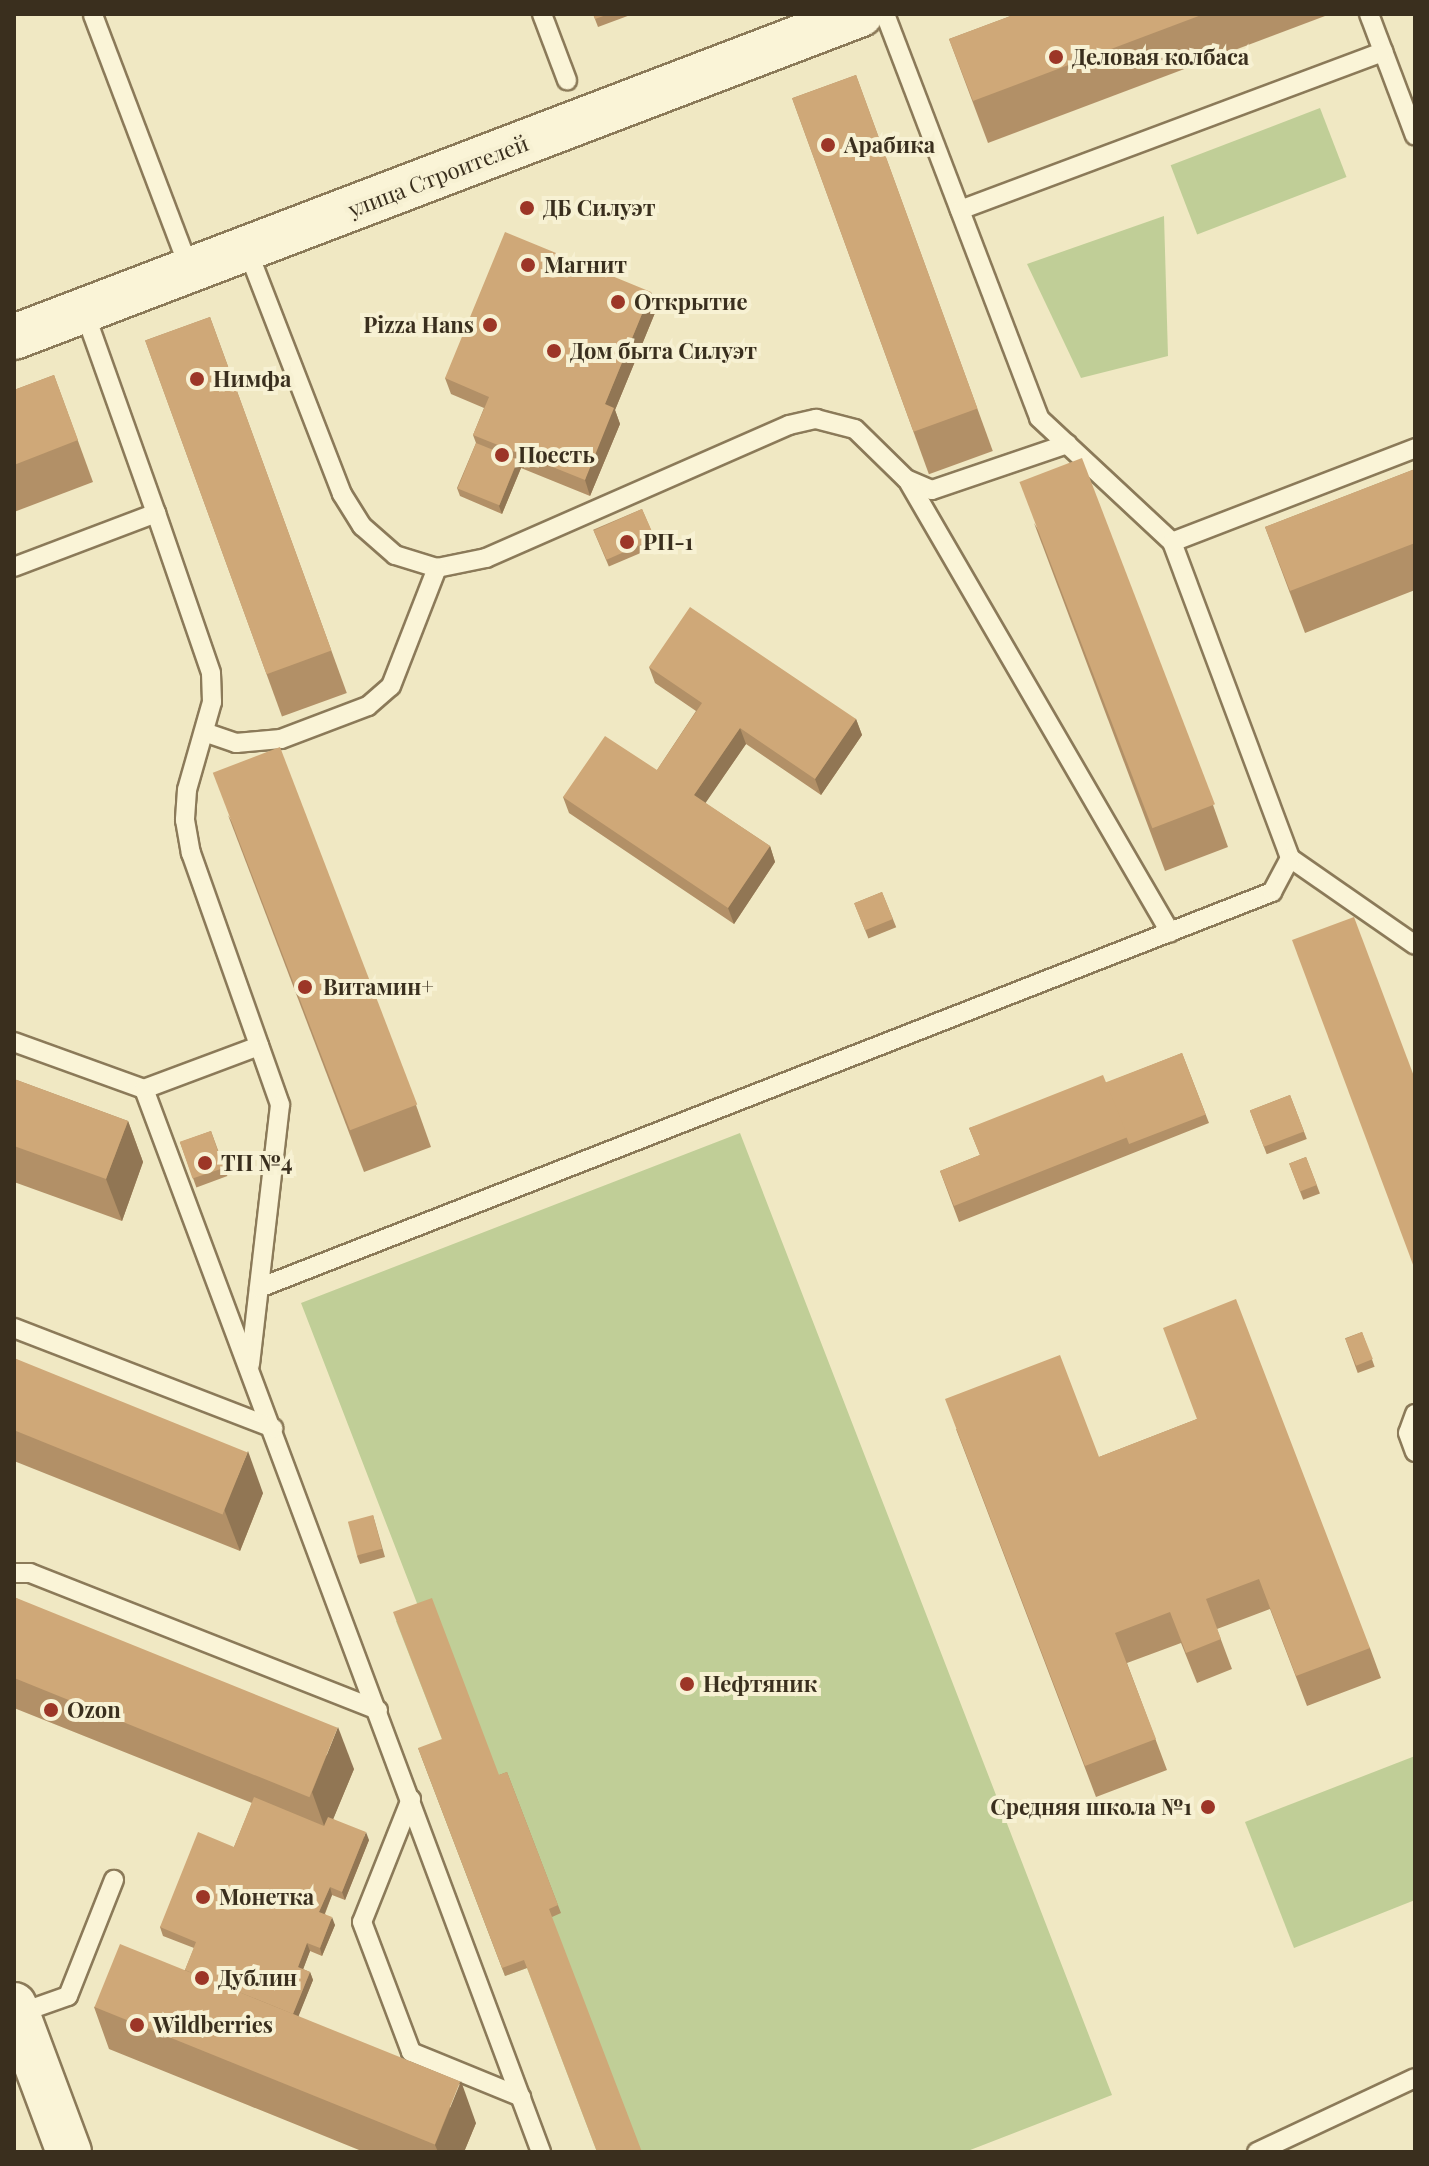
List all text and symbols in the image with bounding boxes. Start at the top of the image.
place label: Деловая колбаса [1072,44,1249,70]
marker: Деловая колбаса [1047,48,1065,66]
street label: улица Строителей [344,129,532,223]
place label: Арабика [844,132,935,158]
marker: Арабика [819,136,837,154]
place label: ДБ Силуэт [543,195,656,221]
marker: ДБ Силуэт [518,199,536,217]
place label: Магнит [544,252,627,278]
marker: Магнит [519,256,537,274]
place label: Открытие [634,289,748,315]
marker: Открытие [609,293,627,311]
place label: Pizza Hans [363,312,474,338]
marker: Pizza Hans [481,316,499,334]
place label: Дом быта Силуэт [570,338,757,364]
marker: Дом быта Силуэт [545,342,563,360]
place label: Нимфа [213,366,291,392]
marker: Нимфа [188,370,206,388]
place label: Поесть [518,442,595,468]
marker: Поесть [493,446,511,464]
place label: РП-1 [643,529,693,555]
marker: РП-1 [618,533,636,551]
place label: Витамин+ [323,974,434,1000]
marker: Витамин+ [294,976,316,998]
place label: ТП №4 [221,1150,293,1176]
marker: ТП №4 [196,1154,214,1172]
place label: Нефтяник [703,1671,817,1697]
marker: Нефтяник [678,1675,696,1693]
place label: Ozon [67,1697,121,1723]
marker: Ozon [42,1701,60,1719]
place label: Средняя школа №1 [990,1794,1192,1820]
marker: Средняя школа №1 [1199,1798,1217,1816]
place label: Монетка [219,1884,314,1910]
marker: Монетка [194,1888,212,1906]
place label: Дублин [218,1965,297,1991]
marker: Дублин [193,1969,211,1987]
place label: Wildberries [153,2012,273,2038]
marker: Wildberries [128,2016,146,2034]

